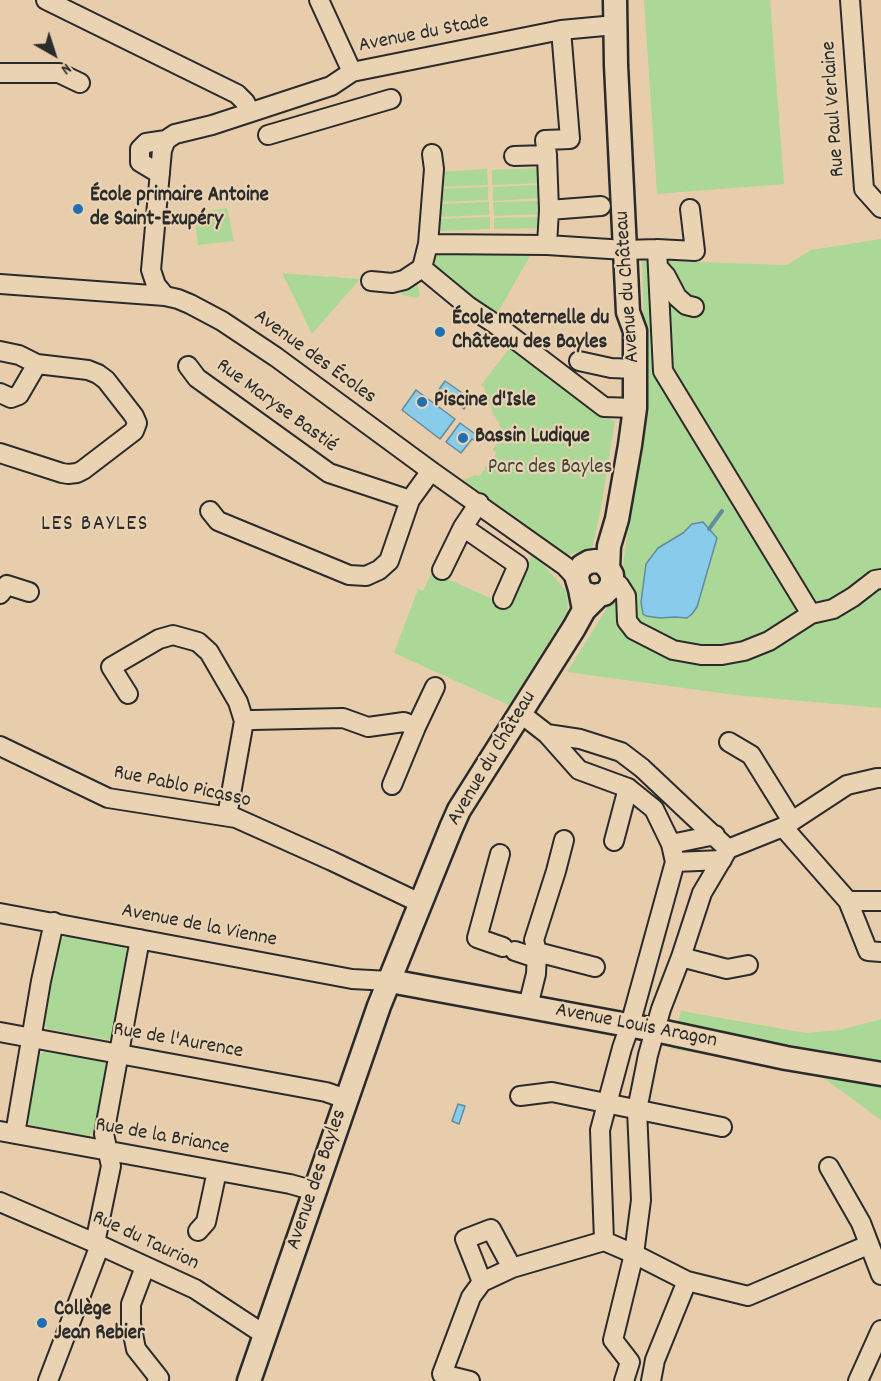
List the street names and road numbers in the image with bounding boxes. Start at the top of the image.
street label: Avenue du Stade [357,10,491,60]
street label: Rue Paul Verlaine [818,40,852,178]
street label: Avenue du Château [611,210,647,364]
street label: Avenue des Écoles [248,305,380,411]
street label: Rue Maryse Bastié [210,354,342,460]
street label: Avenue du Château [443,687,543,831]
street label: Rue Pablo Picasso [111,761,253,815]
street label: Avenue de la Vienne [119,900,279,954]
street label: Avenue Louis Aragon [553,999,719,1055]
street label: Rue de l'Aurence [111,1018,245,1066]
street label: Avenue des Bayles [282,1107,354,1253]
street label: Rue de la Briance [93,1114,231,1162]
street label: Rue du Taurion [88,1206,202,1278]

